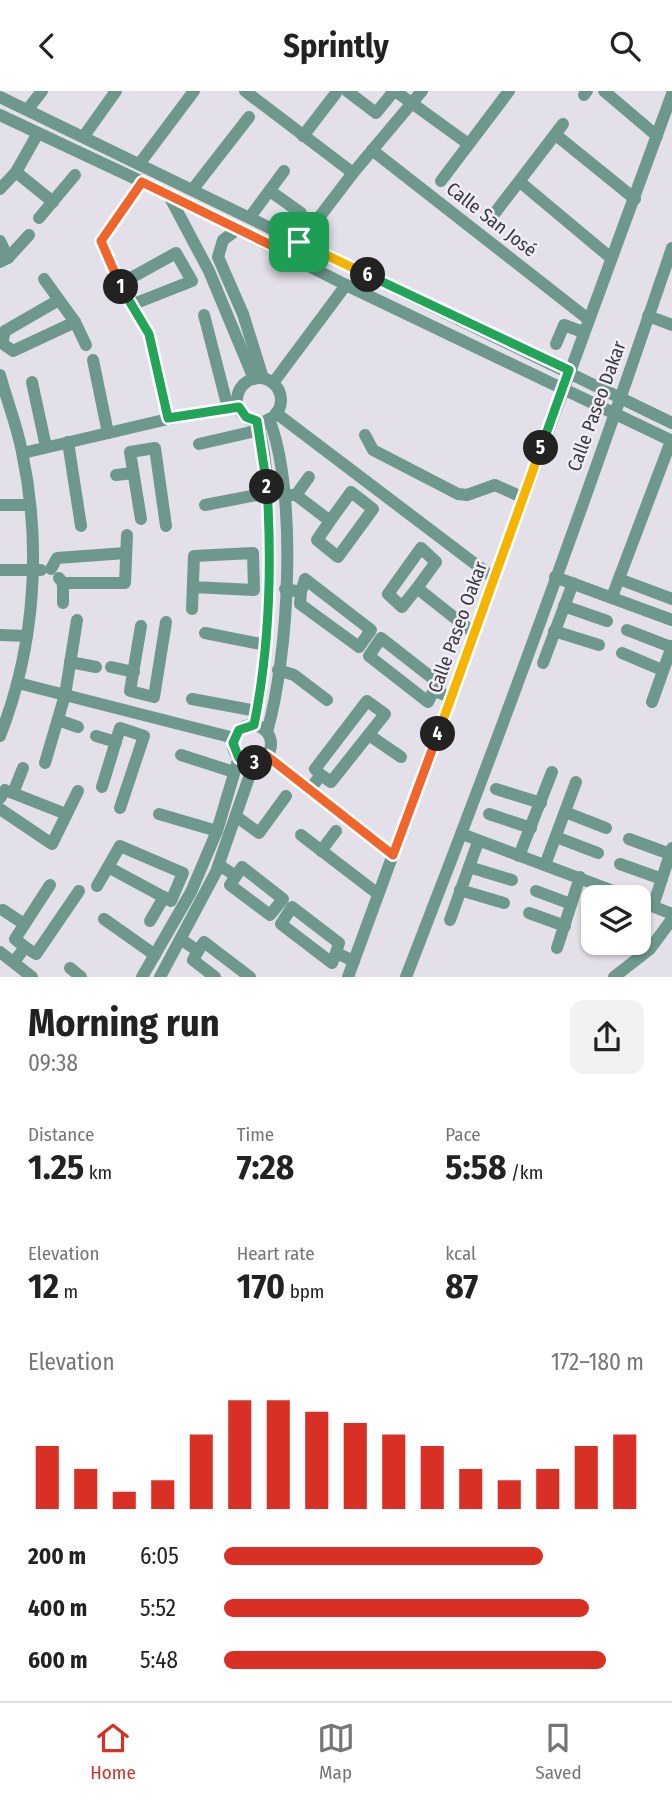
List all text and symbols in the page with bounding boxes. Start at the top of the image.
icon: back [28,27,66,65]
text: Sprintly [283,27,389,65]
icon: search [606,27,644,65]
street label: Calle San José [442,177,541,262]
pin [269,212,329,272]
icon: arrive [280,223,318,261]
pin: 6 [350,257,386,293]
text: 6 [363,263,372,286]
pin: 1 [104,269,138,305]
text: 1 [116,275,125,298]
street label: Calle Paseo Dakar [562,337,631,475]
pin: 5 [524,431,558,465]
text: 5 [536,436,545,459]
pin: 2 [250,469,284,505]
text: 2 [262,475,271,498]
street label: Calle Paseo Oakar [423,558,492,696]
pin: 4 [420,717,456,751]
text: 4 [433,722,442,745]
pin: 3 [238,745,272,781]
text: 3 [250,751,259,774]
map controls [581,885,651,955]
button: layers [581,885,651,955]
text: Morning run [28,1000,220,1046]
button: share [570,1000,644,1074]
text: 09:38 [28,1049,78,1077]
text: Distance [28,1123,95,1146]
text: Time [237,1123,274,1146]
text: Pace [445,1123,481,1146]
text: 1.25 [28,1146,84,1188]
text: 7:28 [237,1146,294,1188]
text: 5:58 [445,1146,506,1188]
text: km [84,1161,112,1184]
text: /km [506,1161,543,1184]
text: Elevation [28,1242,100,1265]
text: Heart rate [237,1242,315,1265]
text: kcal [445,1242,476,1265]
text: 12 [28,1265,59,1307]
text: 170 [237,1265,285,1307]
text: 87 [445,1265,478,1307]
text: m [59,1280,78,1303]
text: bpm [285,1280,324,1303]
text: Elevation [28,1348,115,1376]
text: 172–180 m [551,1348,644,1376]
text: 200 m [28,1542,86,1570]
text: 6:05 [140,1542,179,1570]
text: 400 m [28,1594,87,1622]
text: 5:52 [140,1594,176,1622]
text: 600 m [28,1646,87,1674]
text: 5:48 [140,1646,178,1674]
tab: Home [90,1719,136,1784]
tab: Map [317,1719,355,1784]
tab: Saved [535,1719,582,1784]

